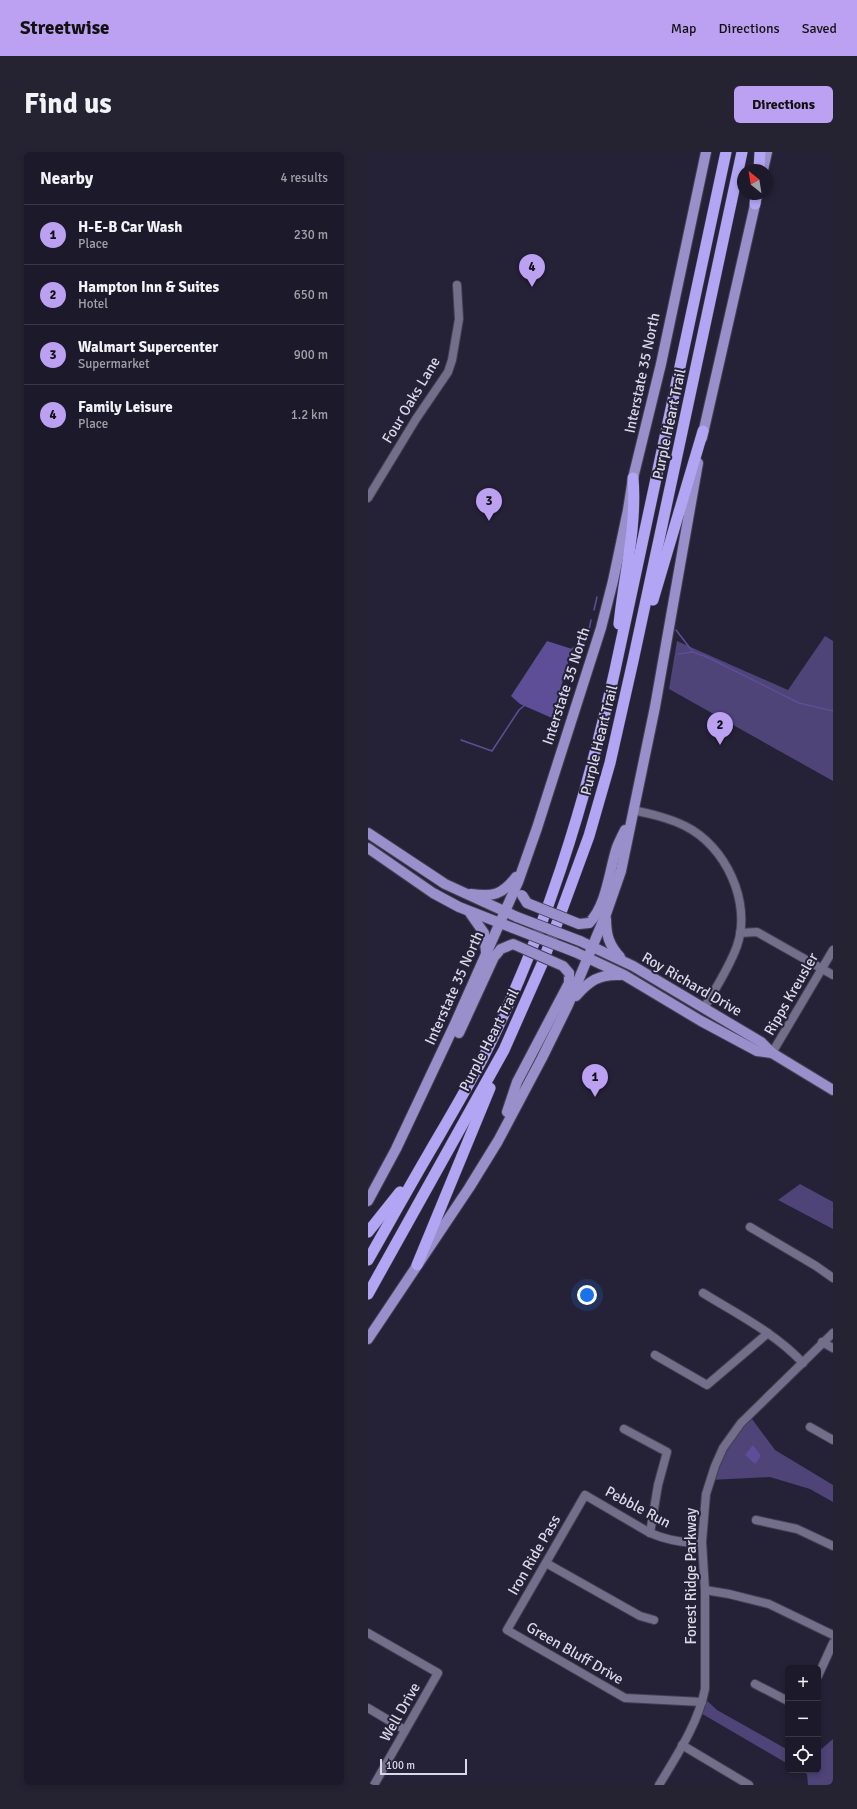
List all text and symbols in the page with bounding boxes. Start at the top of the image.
text: Streetwise [20,16,110,40]
text: Map [671,20,697,37]
text: Directions [719,20,780,37]
text: Saved [802,20,837,37]
button: Directions [734,86,833,123]
text: Find us [24,87,112,121]
north arrow [737,164,773,200]
text: Nearby [40,168,93,189]
text: 4 results [280,170,328,186]
text: H-E-B Car Wash [78,218,182,236]
text: 1 [49,227,57,243]
text: 230 m [294,227,328,243]
text: Place [78,236,108,252]
pin: 4 [519,254,545,287]
text: Hampton Inn & Suites [78,278,219,296]
text: 2 [49,287,57,303]
text: 650 m [294,287,328,303]
text: Hotel [78,296,108,312]
street label: Interstate 35 North [620,311,664,435]
text: Walmart Supercenter [78,338,218,356]
text: 3 [49,347,57,363]
text: 900 m [294,347,328,363]
street label: Four Oaks Lane [378,353,444,447]
text: Supermarket [78,356,150,372]
street label: Purple Heart Trail [648,367,690,481]
text: Family Leisure [78,398,173,416]
text: 4 [49,407,57,423]
text: 1.2 km [291,407,328,423]
text: Place [78,416,108,432]
pin: 3 [476,488,502,521]
street label: Interstate 35 North [538,625,594,747]
street label: Purple Heart Trail [577,683,621,797]
pin: 2 [707,712,733,745]
street label: Interstate 35 North [421,928,487,1048]
street label: Roy Richard Drive [639,948,745,1020]
street label: Ripps Kreusler [760,949,822,1039]
street label: Purple Heart Trail [455,986,523,1094]
pin: 1 [582,1064,608,1097]
your location [577,1285,597,1305]
street label: Pebble Run [602,1482,674,1532]
street label: Forest Ridge Parkway [682,1508,700,1644]
street label: Iron Ride Pass [504,1511,564,1598]
street label: Green Bluff Drive [523,1618,627,1688]
map controls [785,1665,821,1773]
button: + [785,1665,821,1701]
street label: Well Drive [376,1679,424,1745]
button: − [785,1701,821,1737]
button: locate [785,1737,821,1773]
scale bar [380,1757,467,1776]
text: 100 m [386,1759,415,1772]

